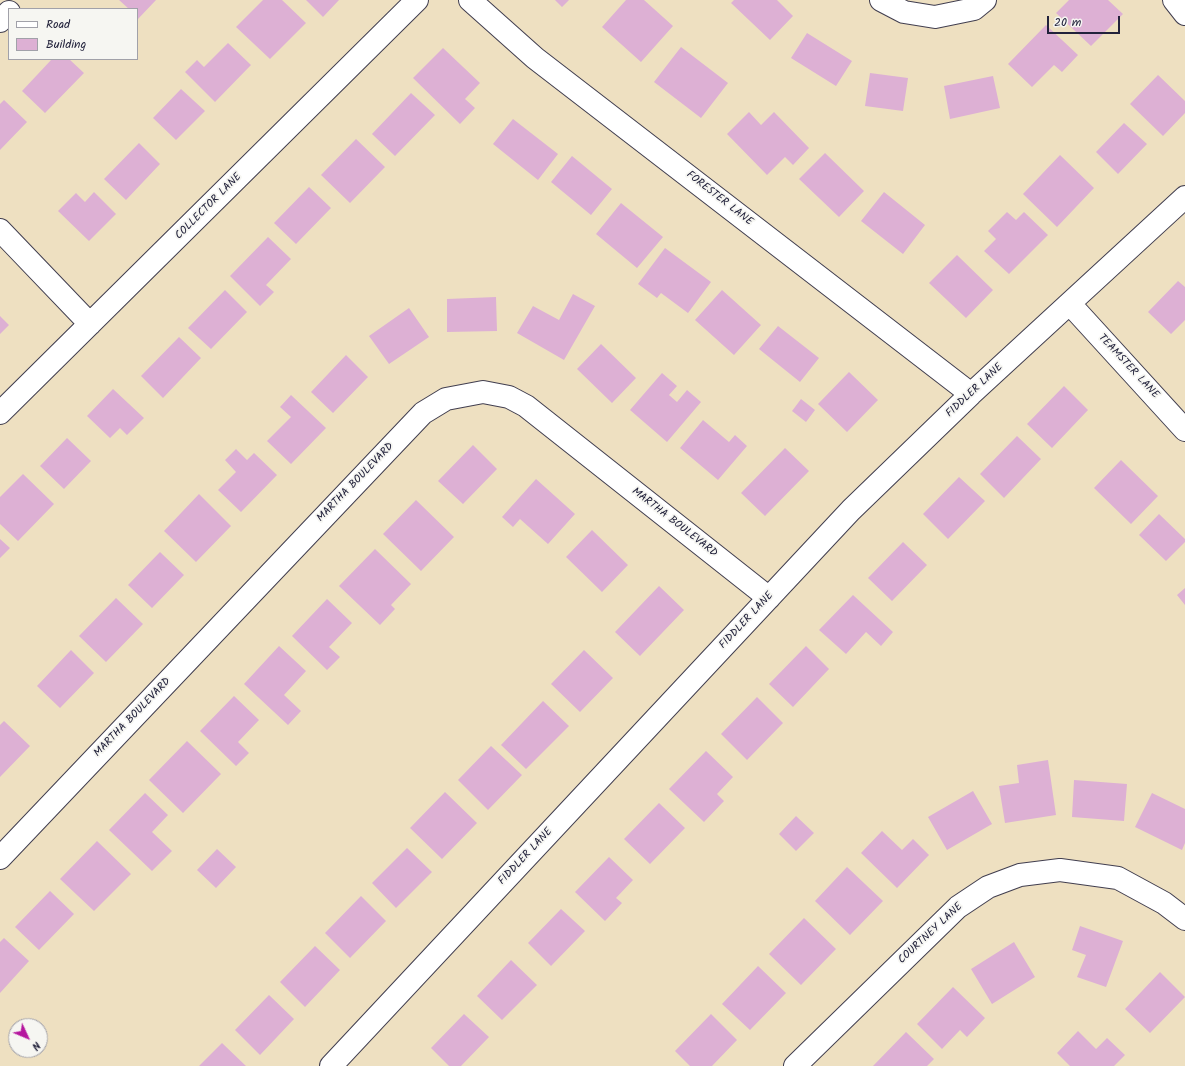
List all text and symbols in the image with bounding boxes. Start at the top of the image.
legend [8,8,138,60]
scale bar [1049,8,1122,34]
text: 20 m [1054,13,1081,32]
text: Road [46,15,70,34]
text: Building [46,35,86,54]
street label: FORESTER LANE [683,169,755,229]
street label: COLLECTOR LANE [173,171,245,243]
street label: TEAMSTER LANE [1095,332,1161,402]
street label: FIDDLER LANE [944,361,1006,421]
street label: MARTHA BOULEVARD [315,441,397,525]
street label: MARTHA BOULEVARD [629,485,719,561]
street label: FIDDLER LANE [717,590,777,652]
street label: MARTHA BOULEVARD [92,676,174,760]
street label: FIDDLER LANE [496,826,556,888]
street label: COURTNEY LANE [896,901,966,967]
north arrow [8,1018,48,1058]
text: N [27,1037,45,1054]

